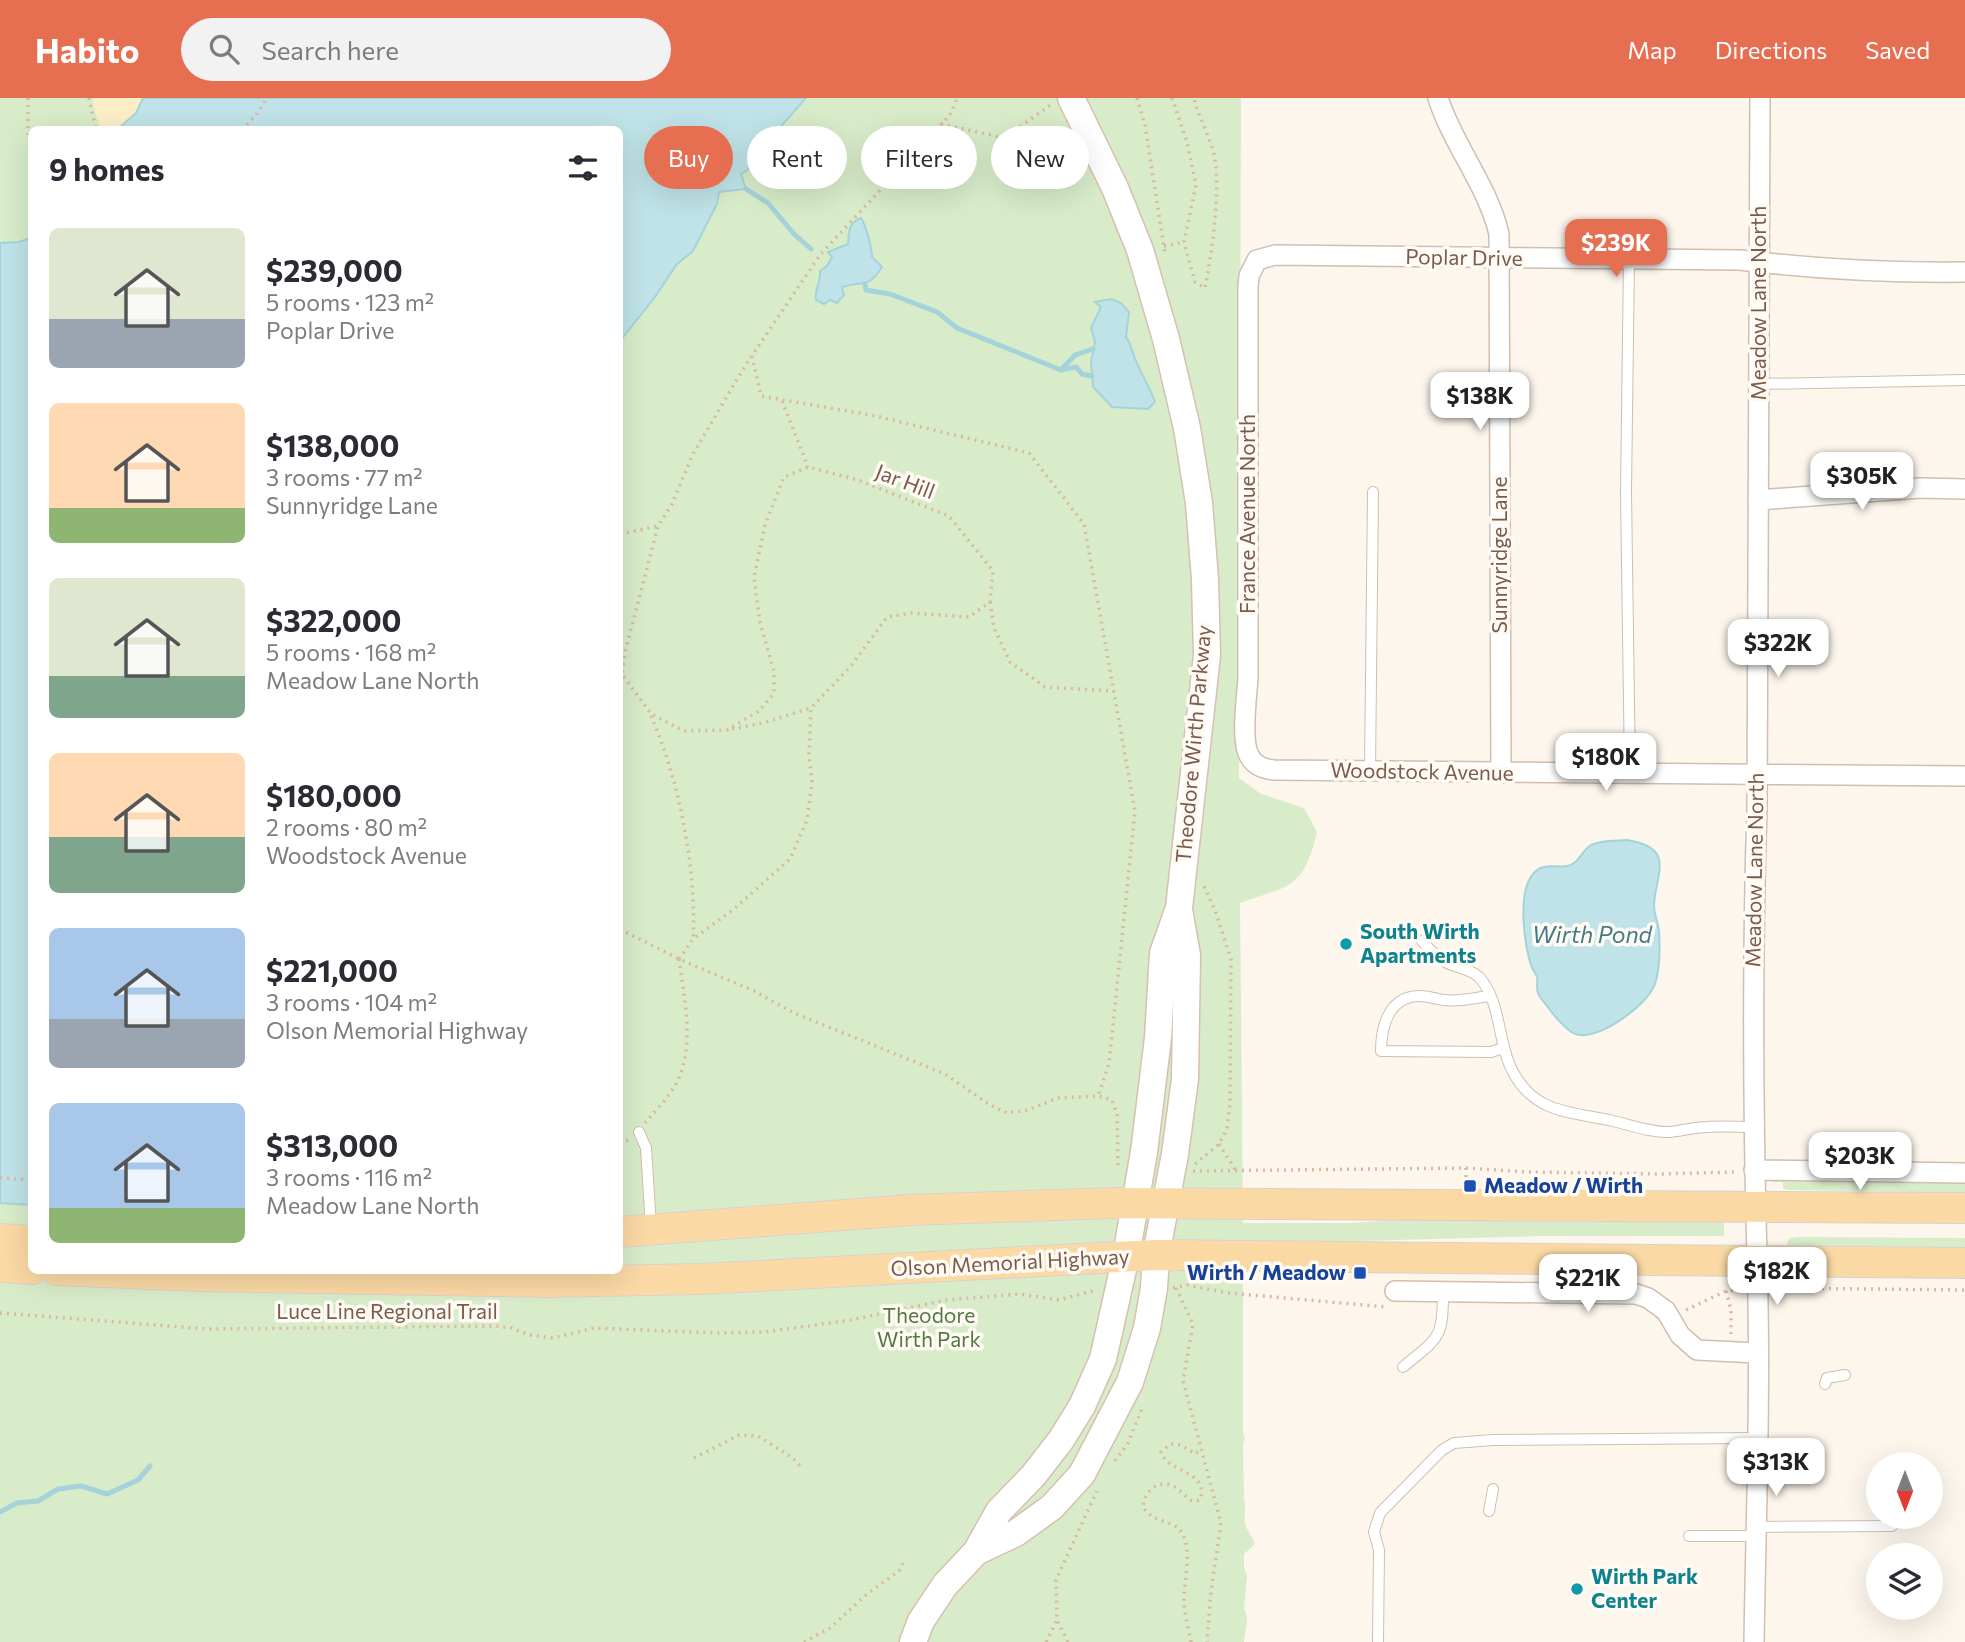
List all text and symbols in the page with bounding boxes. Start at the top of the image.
search box [181,18,671,81]
text: Habito [35,29,139,70]
icon: search [205,30,243,68]
text: Search here [261,34,399,65]
text: Map [1627,35,1677,64]
text: Directions [1715,35,1827,64]
text: Saved [1865,35,1930,64]
chip: Buy [644,126,733,189]
chip: Rent [747,126,847,189]
chip: Filters [861,126,977,189]
chip: New [991,126,1089,189]
icon: filters [564,149,602,187]
text: 9 homes [49,150,164,187]
street label: Meadow Lane North [1745,206,1770,400]
pin: $239K [1567,220,1665,279]
text: $239K [1581,228,1651,256]
street label: Poplar Drive [1405,243,1523,270]
text: $239,000 [266,251,403,288]
icon: home [105,256,189,340]
text: 5 rooms · 123 m² [266,288,434,316]
text: Poplar Drive [266,316,394,344]
pin: $138K [1431,372,1529,432]
text: $138K [1446,381,1514,409]
street label: France Avenue North [1234,414,1259,614]
text: $138,000 [266,426,399,463]
icon: home [105,431,189,515]
pin: $305K [1813,452,1911,512]
street label: Jar Hill [872,458,939,503]
text: $305K [1826,461,1898,489]
text: 3 rooms · 77 m² [266,463,423,491]
street label: Sunnyridge Lane [1486,476,1511,634]
text: Sunnyridge Lane [266,491,438,519]
text: $322,000 [266,601,402,638]
icon: home [105,606,189,690]
pin: $322K [1729,620,1827,679]
street label: Theodore Wirth Parkway [1170,624,1215,864]
text: $322K [1744,628,1812,656]
text: 5 rooms · 168 m² [266,638,436,666]
text: Meadow Lane North [266,666,479,694]
pin: $180K [1557,734,1655,793]
text: $180K [1571,742,1641,770]
street label: Woodstock Avenue [1330,756,1514,785]
street label: Meadow Lane North [1739,772,1768,968]
text: $180,000 [266,776,402,813]
icon: home [105,781,189,865]
text: 2 rooms · 80 m² [266,813,427,841]
text: Woodstock Avenue [266,841,467,869]
place label: South Wirth Apartments [1360,918,1480,967]
water label: Wirth Pond [1532,920,1654,948]
marker: South Wirth Apartments [1338,936,1354,952]
text: $221,000 [266,951,398,988]
icon: home [105,956,189,1040]
text: 3 rooms · 104 m² [266,988,437,1016]
text: Olson Memorial Highway [266,1016,528,1044]
text: $313,000 [266,1126,398,1163]
icon: home [105,1131,189,1215]
pin: $203K [1811,1132,1909,1192]
text: $203K [1825,1141,1895,1169]
text: 3 rooms · 116 m² [266,1163,432,1191]
place label: Meadow / Wirth [1484,1172,1643,1197]
marker: Meadow / Wirth [1462,1178,1478,1194]
text: Meadow Lane North [266,1191,479,1219]
street label: Olson Memorial Highway [890,1243,1130,1280]
pin: $182K [1728,1248,1826,1307]
pin: $221K [1539,1254,1637,1314]
text: $182K [1744,1256,1810,1284]
place label: Wirth / Meadow [1187,1259,1347,1284]
text: $221K [1555,1263,1621,1291]
marker: Wirth / Meadow [1352,1265,1368,1281]
street label: Luce Line Regional Trail [276,1298,498,1323]
park label: Theodore Wirth Park [877,1302,981,1351]
pin: $313K [1727,1438,1825,1498]
text: $313K [1743,1447,1809,1475]
north arrow [1866,1452,1942,1530]
map controls [1866,1452,1943,1620]
button: layers [1866,1543,1943,1620]
place label: Wirth Park Center [1591,1563,1698,1612]
marker: Wirth Park Center [1569,1581,1585,1597]

